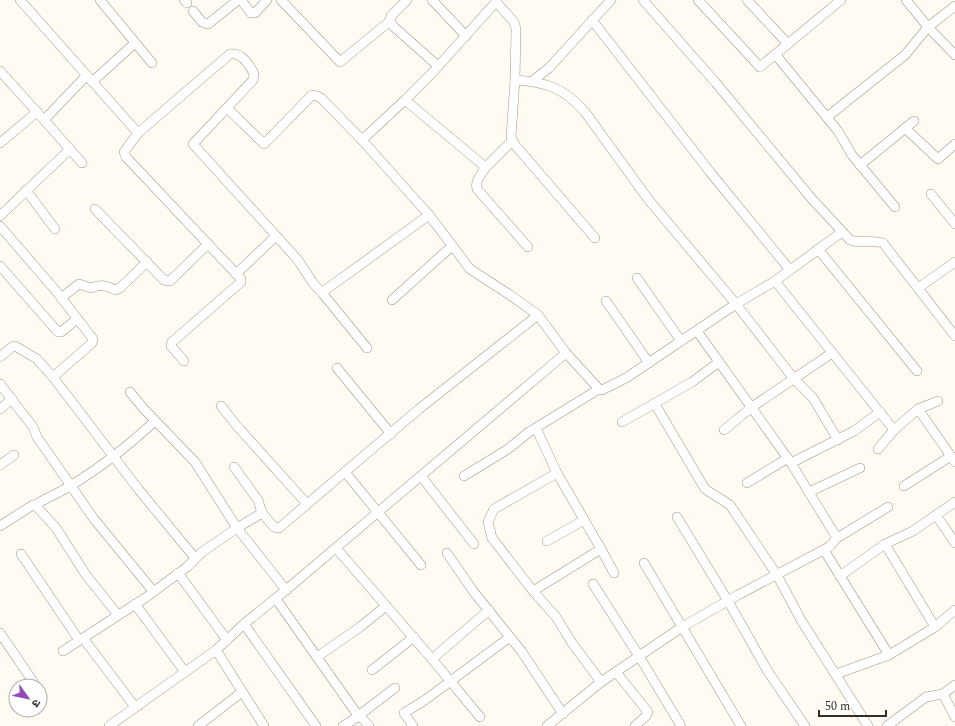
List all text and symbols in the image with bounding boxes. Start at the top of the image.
north arrow [8,678,48,718]
scale bar [819,692,886,718]
text: उ [27,696,45,711]
text: 50 m [825,697,850,716]

